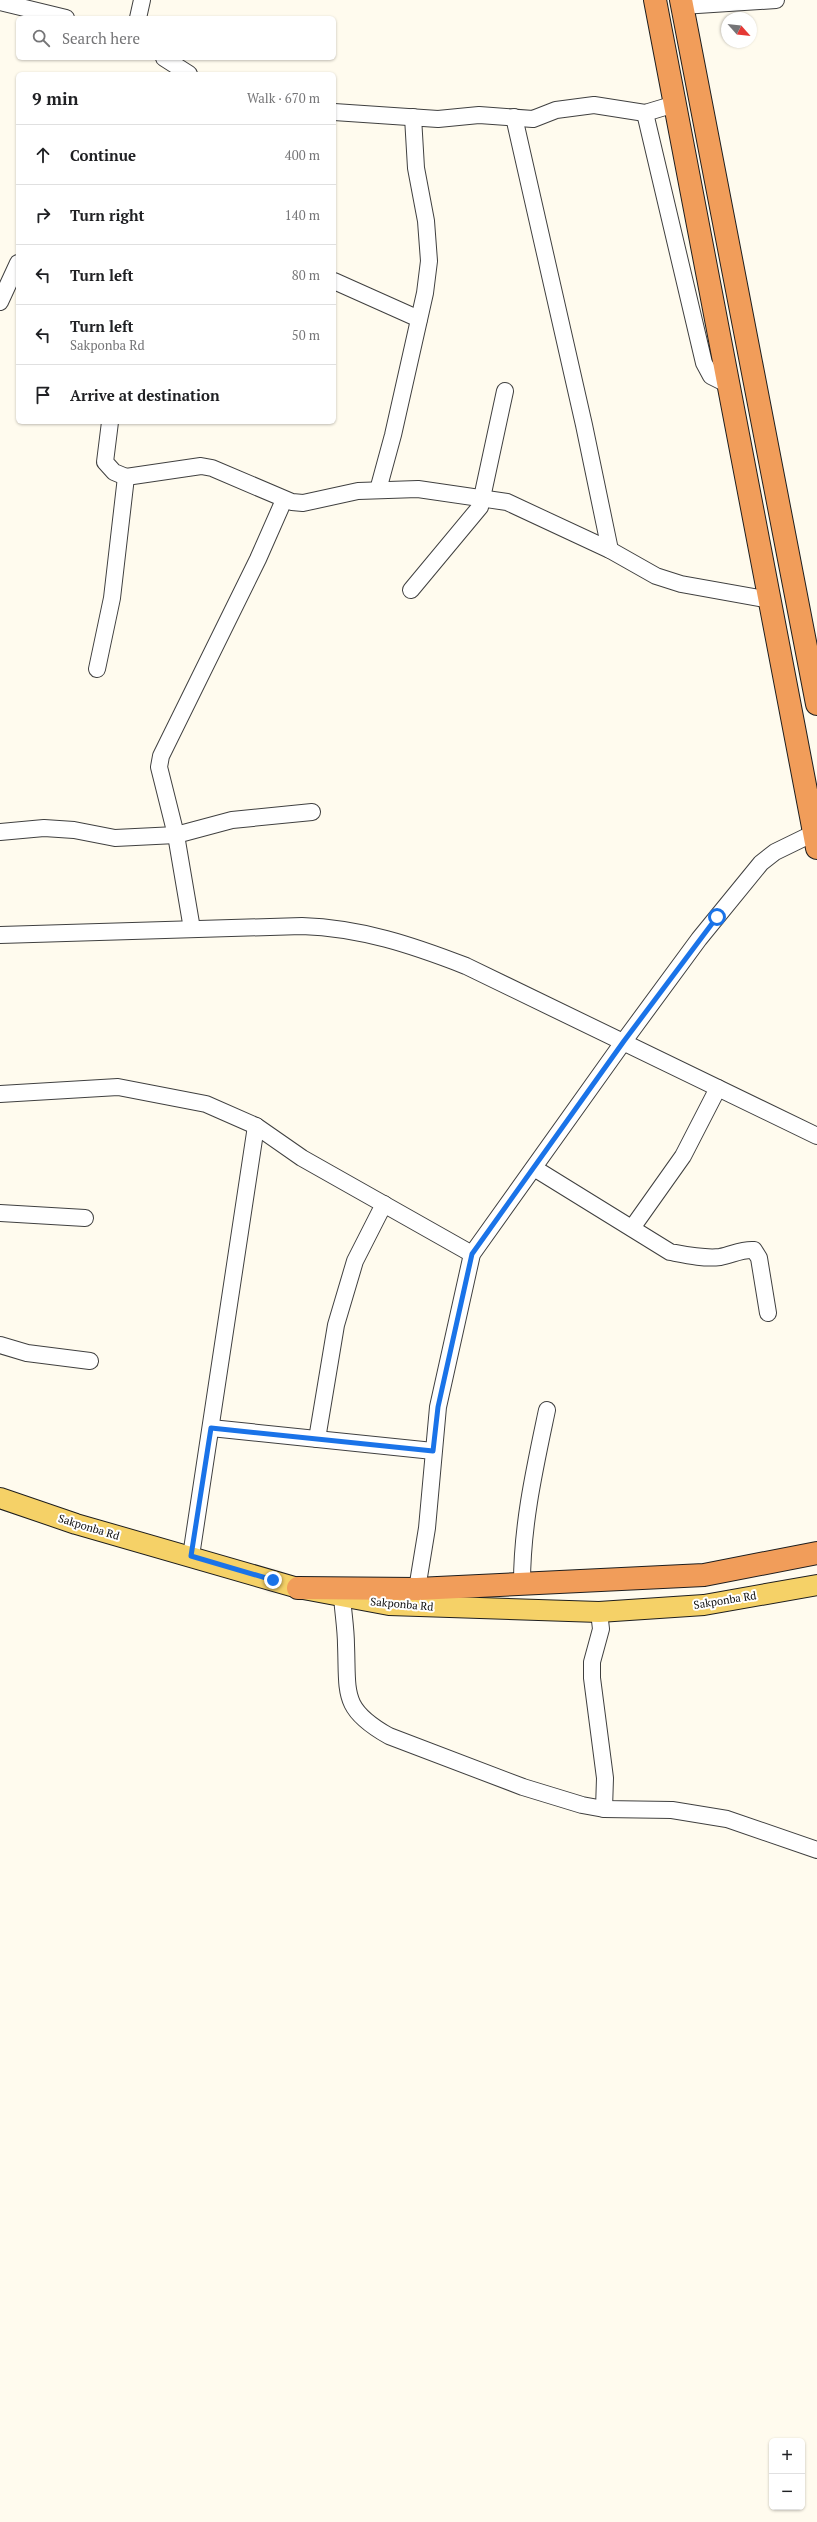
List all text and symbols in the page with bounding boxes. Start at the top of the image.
north arrow [721,12,757,48]
search box [16,16,336,60]
icon: search [30,27,52,49]
text: Search here [62,28,140,48]
text: 9 min [32,87,79,110]
text: Walk · 670 m [247,89,320,107]
icon: ahead [32,144,54,166]
text: Continue [70,145,136,165]
text: 400 m [285,146,320,164]
icon: right [32,204,54,226]
text: Turn right [70,205,145,225]
text: 140 m [285,206,320,224]
icon: left [32,264,54,286]
text: Turn left [70,265,134,285]
text: 80 m [292,266,320,284]
text: Turn left [70,316,134,336]
icon: left [32,324,54,346]
text: 50 m [292,326,320,344]
text: Sakponba Rd [70,336,145,354]
icon: arrive [32,384,54,406]
text: Arrive at destination [70,385,220,405]
route start [708,908,726,926]
street label: Sakponba Rd [57,1511,121,1543]
route end [264,1571,282,1589]
street label: Sakponba Rd [693,1588,757,1612]
street label: Sakponba Rd [370,1594,434,1614]
map controls [769,2438,805,2510]
button: + [769,2438,805,2474]
button: − [769,2474,805,2510]

